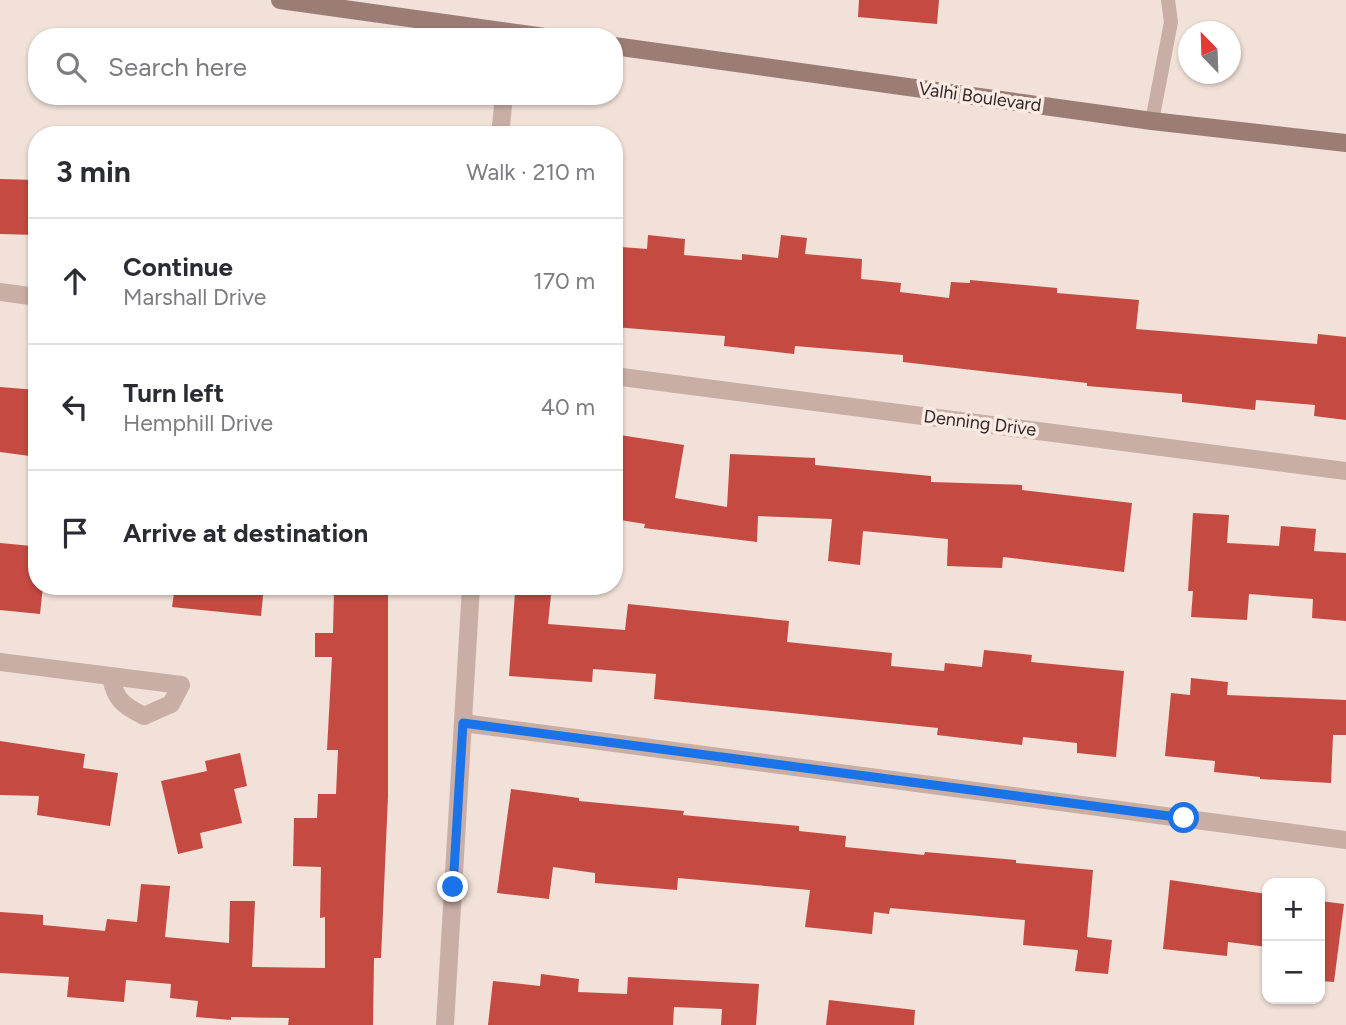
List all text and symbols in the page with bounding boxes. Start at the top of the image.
north arrow [1178,21,1241,84]
search box [28,28,623,105]
icon: search [52,48,90,86]
text: Search here [108,51,247,83]
street label: Valhi Boulevard [917,78,1043,116]
text: 3 min [56,153,131,190]
text: Walk · 210 m [466,158,595,186]
text: Continue [123,251,233,283]
icon: ahead [56,262,94,300]
text: 170 m [533,267,595,295]
text: Marshall Drive [123,283,266,311]
text: Turn left [123,377,224,409]
icon: left [56,388,94,426]
text: 40 m [541,393,595,421]
street label: Denning Drive [923,405,1038,441]
text: Hemphill Drive [123,409,273,437]
icon: arrive [56,514,94,552]
text: Arrive at destination [123,517,368,549]
route start [1168,802,1199,833]
route end [437,871,468,902]
map controls [1262,878,1325,1004]
button: + [1262,878,1325,941]
button: − [1262,941,1325,1004]

